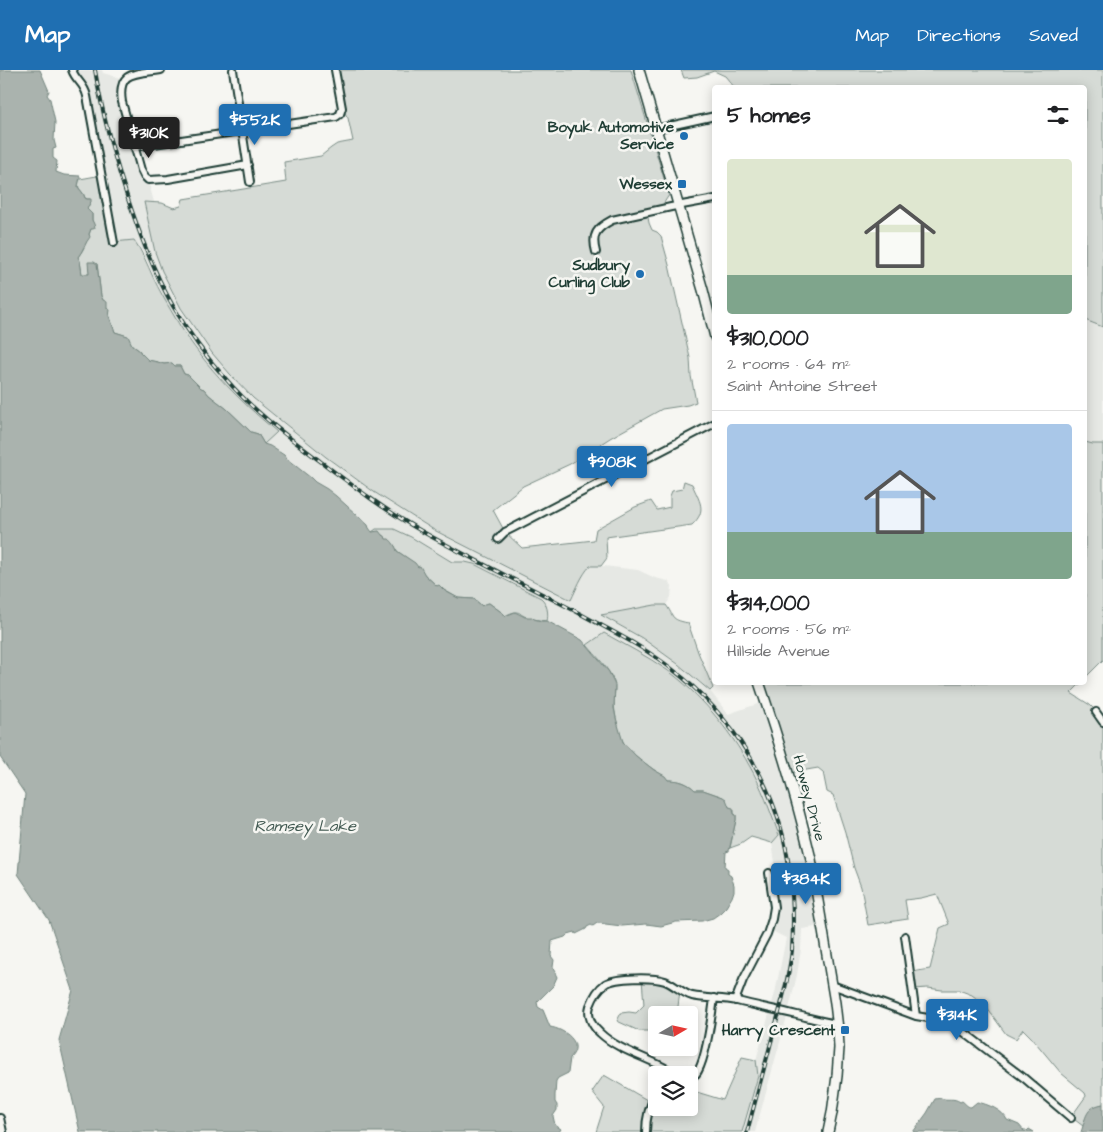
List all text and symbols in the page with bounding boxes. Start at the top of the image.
text: Map [25,18,70,52]
text: Map [855,23,889,48]
text: Directions [917,23,1001,48]
text: Saved [1029,23,1078,48]
text: 5 homes [727,101,811,130]
icon: filters [1044,101,1072,129]
pin: $552K [220,104,290,146]
text: $552K [230,109,280,131]
pin: $310K [114,116,184,159]
place label: Boyuk Automotive Service [548,117,674,155]
text: $310K [130,122,168,144]
marker: Boyuk Automotive Service [678,130,690,142]
place label: Wessex [619,174,673,195]
marker: Wessex [676,178,688,190]
icon: home [855,191,945,281]
place label: Sudbury Curling Club [549,255,631,295]
marker: Sudbury Curling Club [634,268,646,280]
text: $310,000 [727,324,809,353]
text: 2 rooms · 64 m² [727,353,851,375]
text: Saint Antoine Street [727,375,877,397]
pin: $908K [577,446,647,488]
text: $908K [588,451,636,473]
icon: home [855,457,945,547]
text: $314,000 [727,589,810,618]
text: 2 rooms · 56 m² [727,618,851,640]
text: Hillside Avenue [727,640,830,662]
street label: Howey Drive [786,753,831,844]
water label: Ramsey Lake [254,815,357,838]
pin: $384K [771,862,841,905]
text: $384K [782,868,830,890]
pin: $314K [922,998,992,1041]
text: $314K [937,1004,977,1026]
north arrow [648,1006,698,1056]
map controls [648,1006,698,1116]
place label: Harry Crescent [722,1020,836,1042]
marker: Harry Crescent [839,1024,851,1036]
button: layers [648,1066,698,1116]

